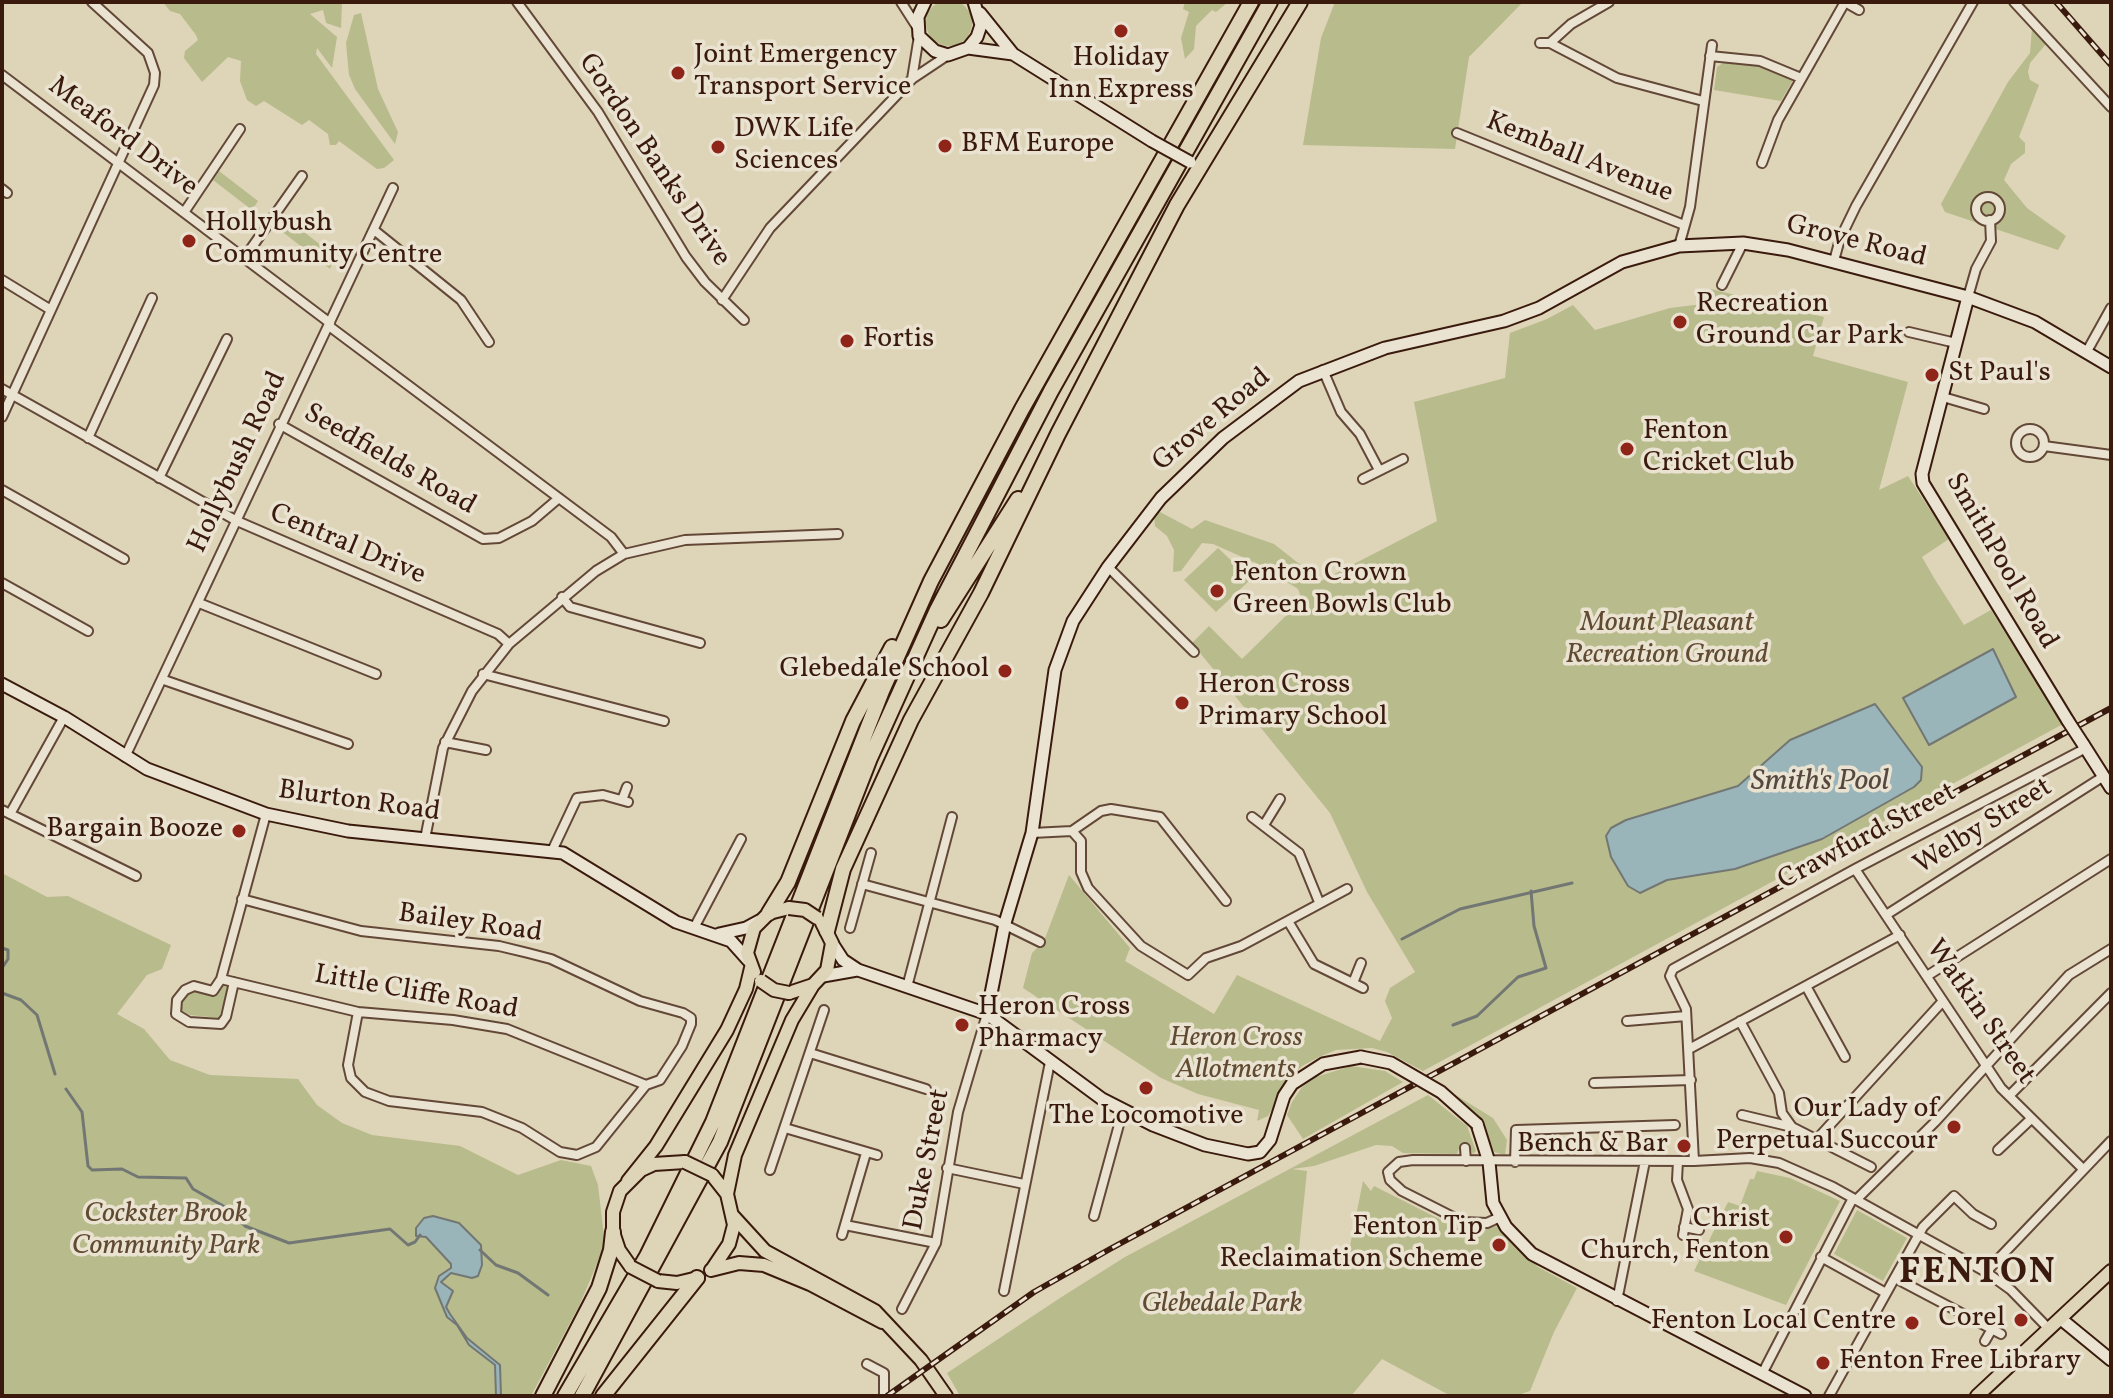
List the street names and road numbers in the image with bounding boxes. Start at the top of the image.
street label: Gordon Banks Drive [569,48,737,274]
street label: Meaford Drive [41,71,203,205]
street label: Kemball Avenue [1480,106,1678,212]
street label: Grove Road [1782,209,1930,277]
street label: Grove Road [1147,362,1279,480]
street label: Hollybush Road [182,367,296,559]
street label: Seedfields Road [297,398,481,524]
street label: SmithPool Road [1936,468,2064,656]
street label: Central Drive [264,498,430,594]
street label: Welby Street [1909,772,2059,884]
street label: Blurton Road [276,775,442,831]
street label: Crawfurd Street [1773,777,1963,899]
street label: Bailey Road [396,898,544,952]
street label: Watkin Street [1917,934,2041,1092]
street label: Little Cliffe Road [311,960,521,1028]
street label: Duke Street [899,1086,959,1234]

